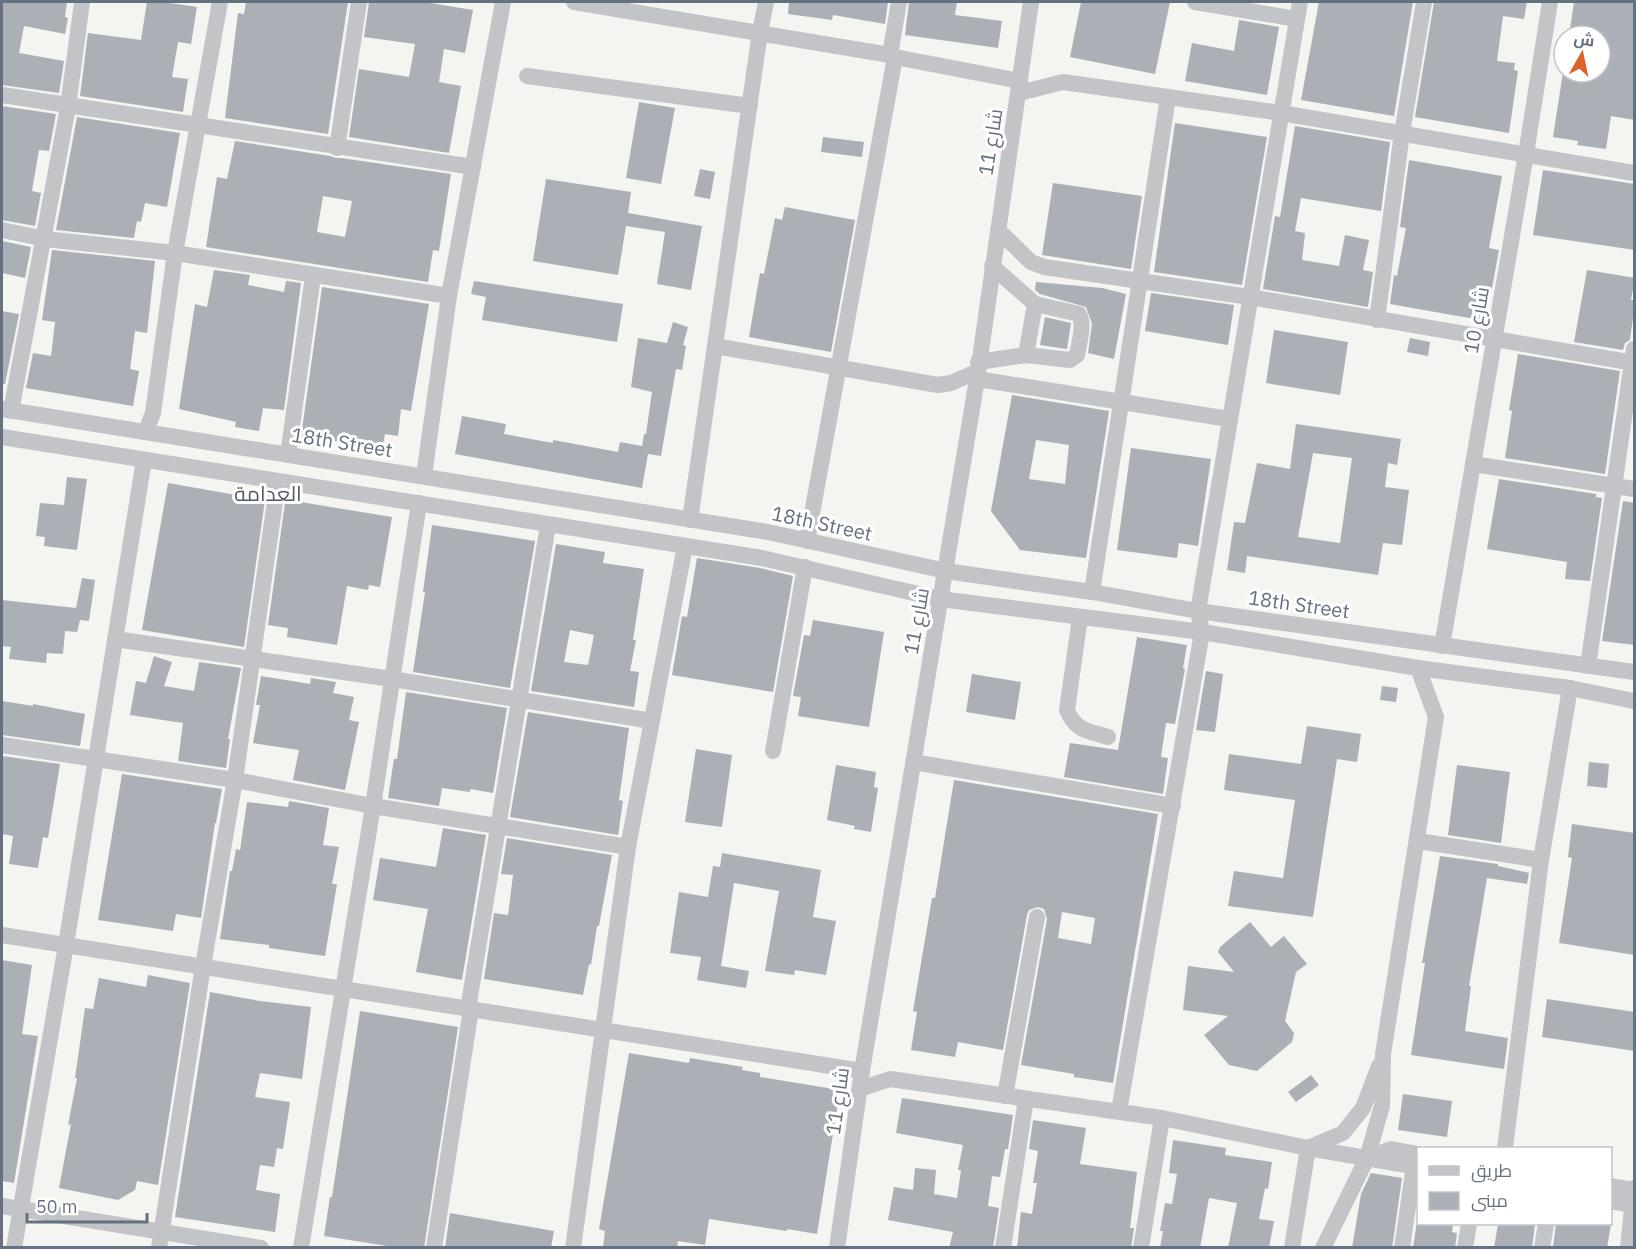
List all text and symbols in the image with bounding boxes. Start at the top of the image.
north arrow [1552,24,1612,84]
text: ش [1573,28,1596,51]
street label: شارع 11 [971,107,1010,178]
street label: شارع 10 [1457,284,1496,356]
street label: 18th Street [290,421,394,463]
district label: العدامة [234,479,302,507]
street label: 18th Street [769,499,875,547]
street label: 18th Street [1247,584,1351,624]
street label: شارع 11 [897,585,936,657]
street label: شارع 11 [819,1066,856,1136]
legend [1417,1147,1612,1225]
text: طريق [1471,1159,1512,1183]
scale bar [27,1186,147,1224]
text: مبنى [1471,1189,1508,1212]
text: 50 m [36,1195,78,1218]

